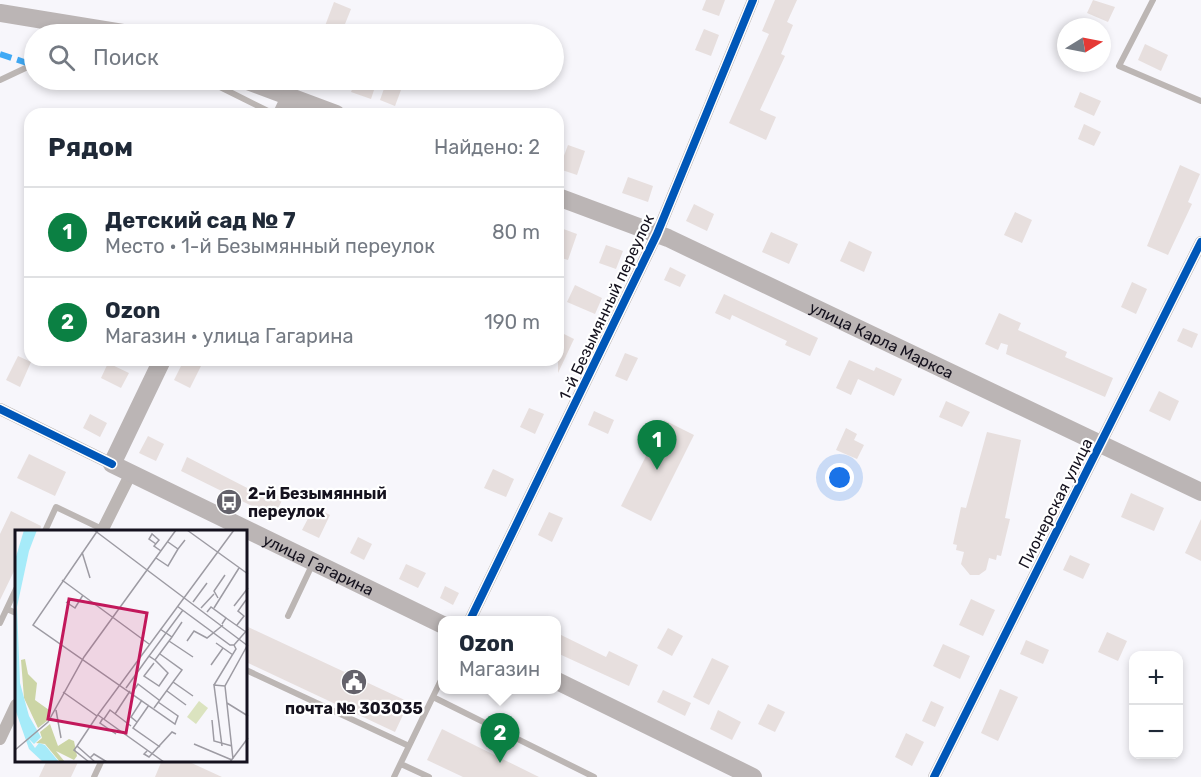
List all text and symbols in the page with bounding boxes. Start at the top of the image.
north arrow [1057,18,1111,72]
search box [24,24,564,90]
icon: search [45,41,78,74]
text: Поиск [93,44,159,71]
text: Рядом [48,132,133,163]
text: Найдено: 2 [434,135,540,159]
text: Детский сад № 7 [105,207,296,234]
street label: 1-й Безымянный переулок [555,211,658,403]
text: 1 [63,220,72,244]
text: 80 m [492,220,540,244]
text: Место · 1-й Безымянный переулок [105,234,435,258]
text: Ozon [105,297,160,324]
street label: улица Карла Маркса [806,298,957,383]
text: 2 [61,310,74,334]
text: 190 m [484,310,540,334]
text: Магазин · улица Гагарина [105,324,353,348]
pin: 1 [638,420,676,470]
street label: Пионерская улица [1014,435,1096,571]
your location [825,463,854,492]
place label: 2-й Безымянный переулок [248,484,387,521]
bus stop icon: 2-й Безымянный переулок [214,487,244,517]
inset map [15,530,248,762]
street label: улица Гагарина [260,530,377,600]
popup [438,616,561,694]
text: Ozon [459,630,514,657]
map controls [1129,651,1183,759]
button: + [1129,651,1183,705]
text: Магазин [459,657,540,681]
public building icon: почта № 303035 [339,667,369,697]
place label: почта № 303035 [285,699,423,718]
button: − [1129,705,1183,759]
pin: 2 [480,714,520,763]

